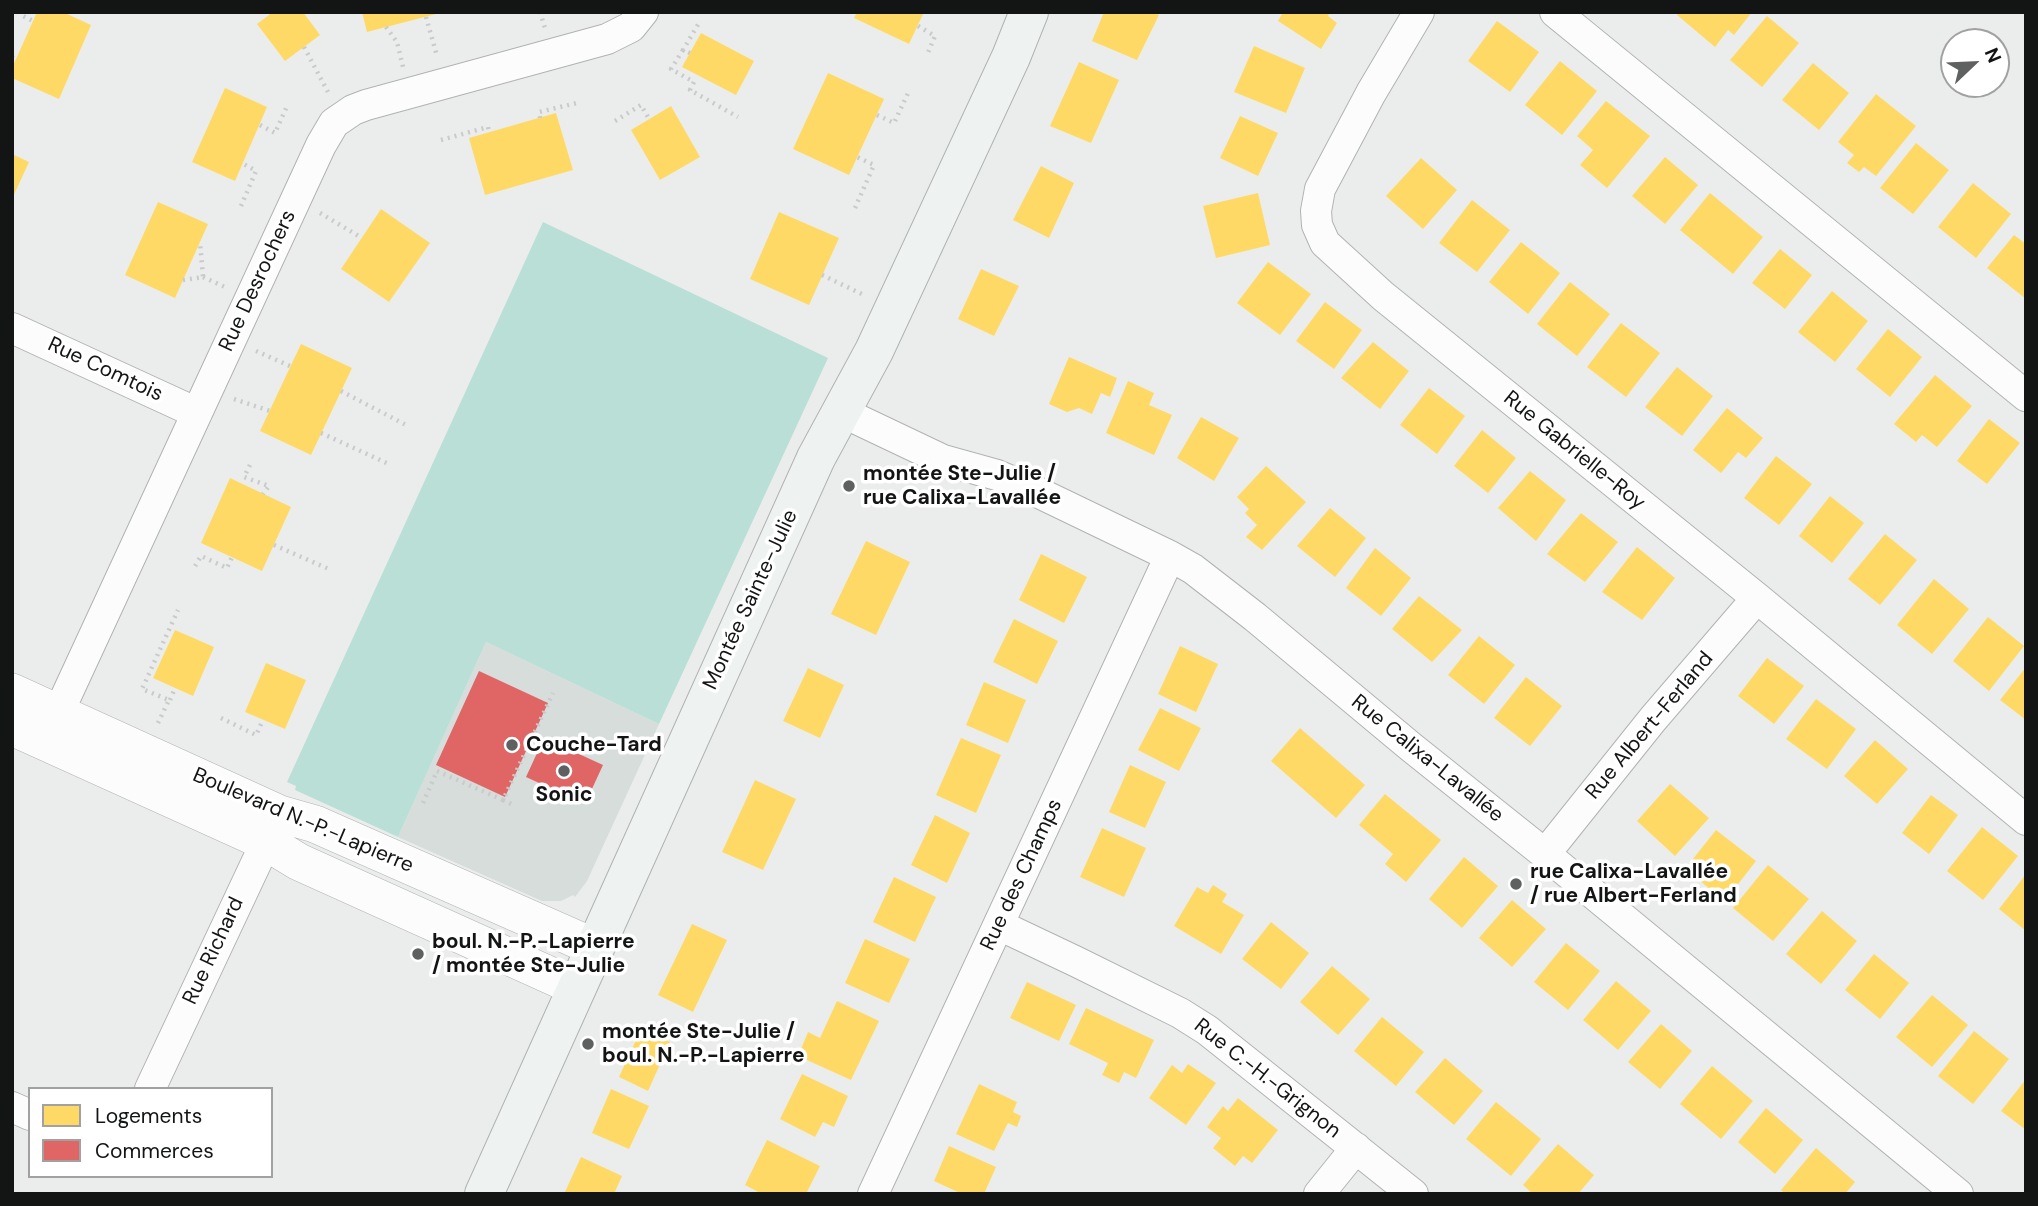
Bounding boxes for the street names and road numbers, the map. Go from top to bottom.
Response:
street label: Rue Desrochers [214,206,302,356]
street label: Rue Comtois [43,332,167,408]
street label: Rue Gabrielle-Roy [1498,386,1650,516]
street label: Montée Sainte-Julie [698,506,804,694]
street label: Rue Albert-Ferland [1581,647,1719,805]
street label: Rue Calixa-Lavallée [1346,690,1508,828]
street label: Boulevard N.-P.-Lapierre [189,763,417,879]
street label: Rue des Champs [976,795,1068,955]
street label: Rue Richard [178,893,250,1009]
street label: Rue C.-H.-Grignon [1189,1014,1345,1144]

